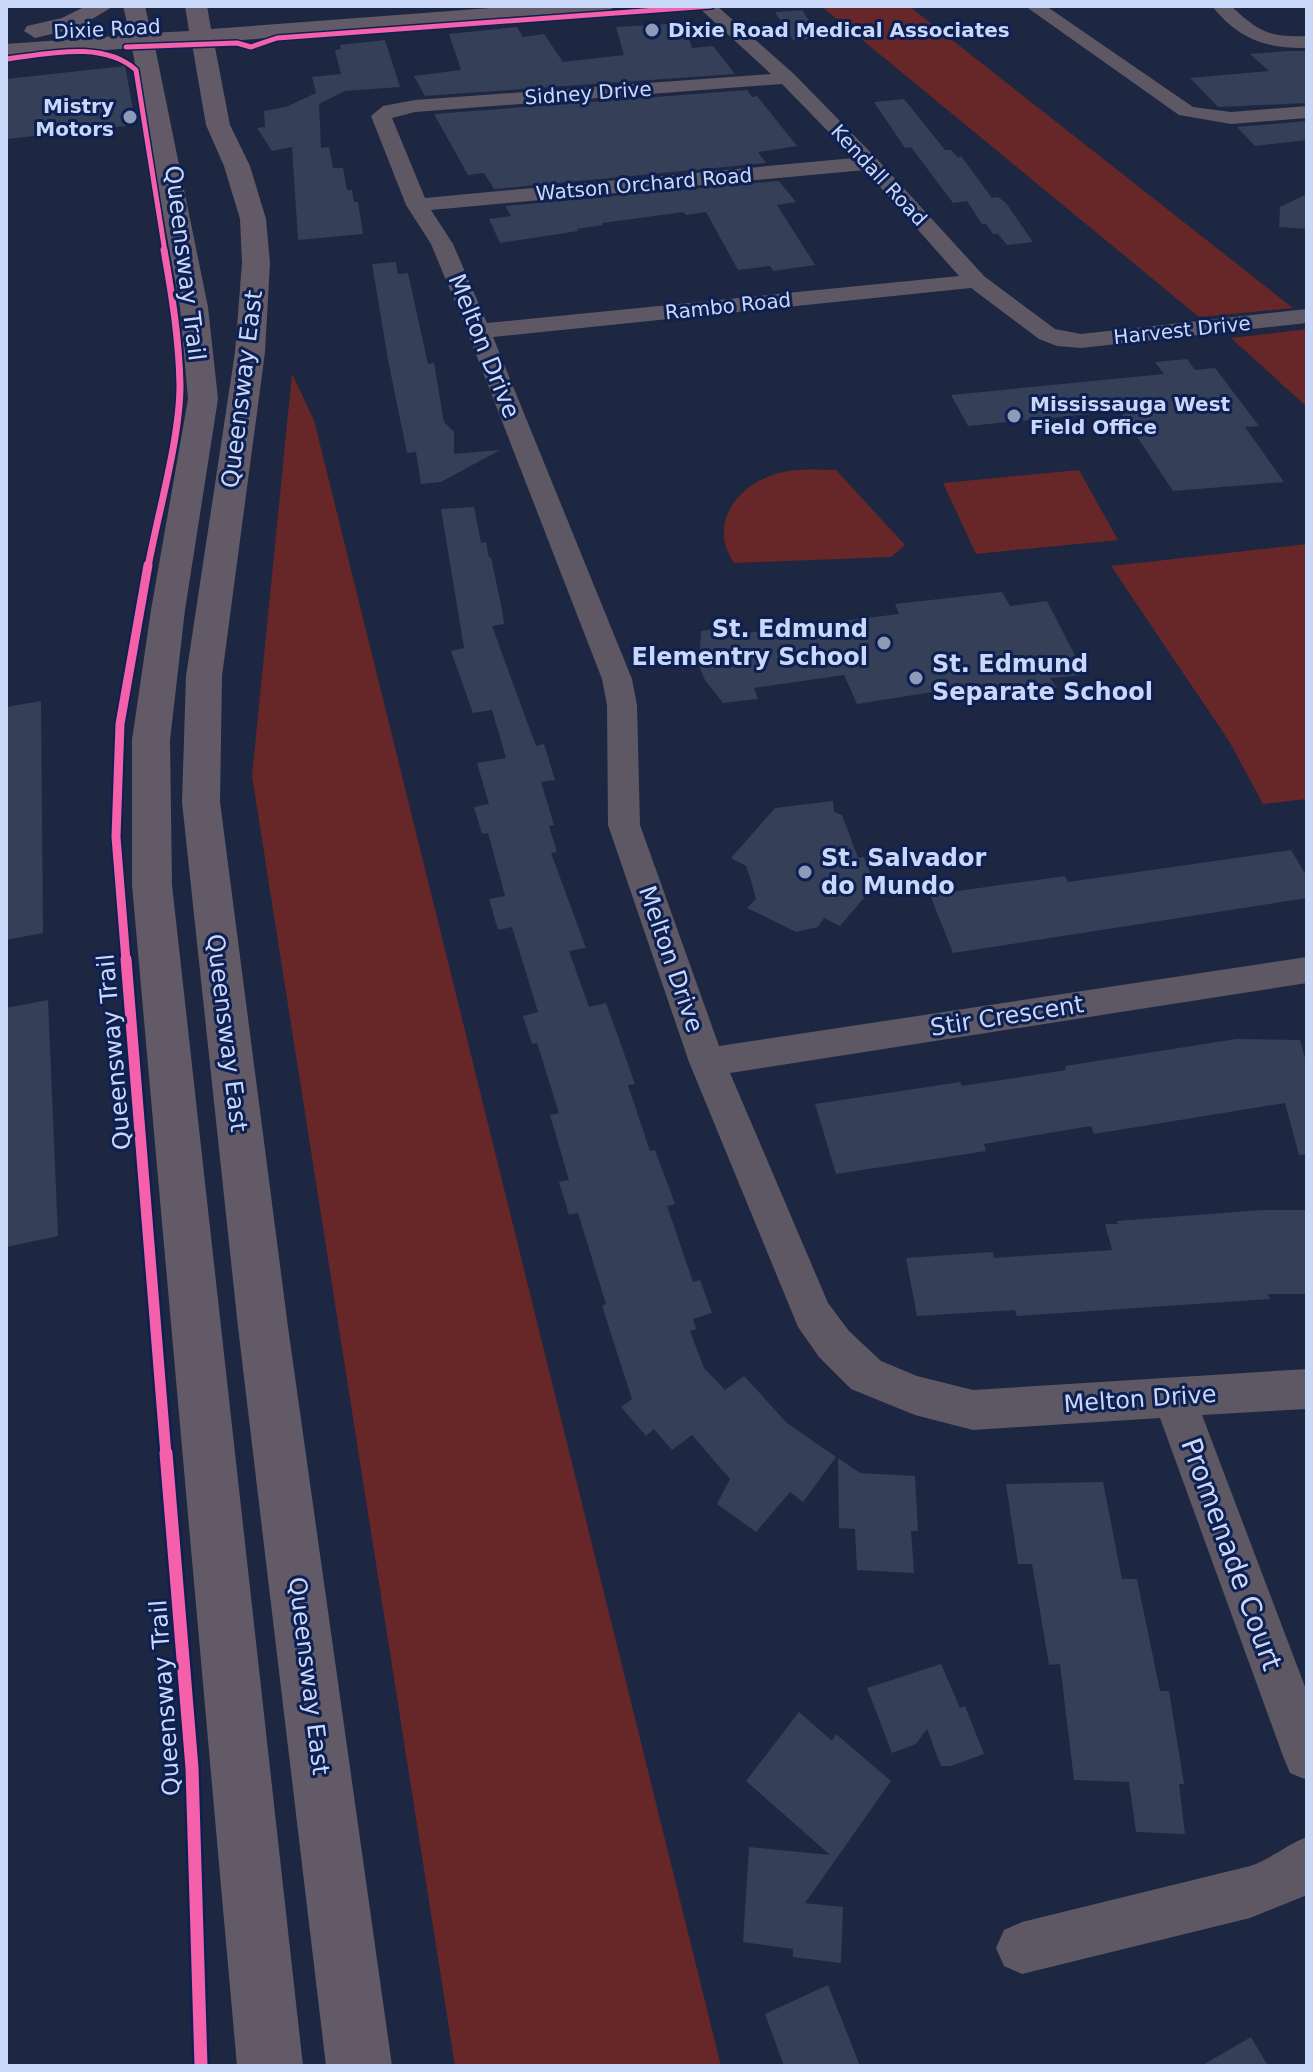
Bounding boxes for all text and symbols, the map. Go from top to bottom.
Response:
street label: Dixie Road [53,14,161,44]
place label: Dixie Road Medical Associates [668,18,1010,42]
marker: Dixie Road Medical Associates [643,21,661,39]
street label: Sidney Drive [524,77,652,109]
place label: Mistry Motors [35,94,114,141]
marker: Mistry Motors [121,108,139,126]
street label: Kendall Road [826,119,932,231]
street label: Watson Orchard Road [535,163,753,205]
street label: Queensway Trail [159,164,211,362]
street label: Melton Drive [442,270,526,422]
street label: Rambo Road [664,287,792,325]
street label: Queensway East [216,288,268,490]
street label: Harvest Drive [1112,311,1252,349]
place label: Mississauga West Field Office [1030,392,1231,439]
marker: Mississauga West Field Office [1005,407,1023,425]
place label: St. Edmund Elementry School [632,615,868,671]
marker: St. Edmund Elementry School [875,634,893,652]
place label: St. Edmund Separate School [932,650,1153,706]
marker: St. Edmund Separate School [907,669,925,687]
place label: St. Salvador do Mundo [821,844,986,900]
marker: St. Salvador do Mundo [796,863,814,881]
street label: Melton Drive [633,882,709,1036]
street label: Queensway East [201,932,253,1134]
street label: Queensway Trail [91,953,137,1151]
street label: Stir Crescent [928,990,1086,1042]
street label: Melton Drive [1063,1380,1217,1418]
street label: Promenade Court [1174,1434,1289,1675]
street label: Queensway East [283,1575,335,1777]
street label: Queensway Trail [144,1599,186,1797]

